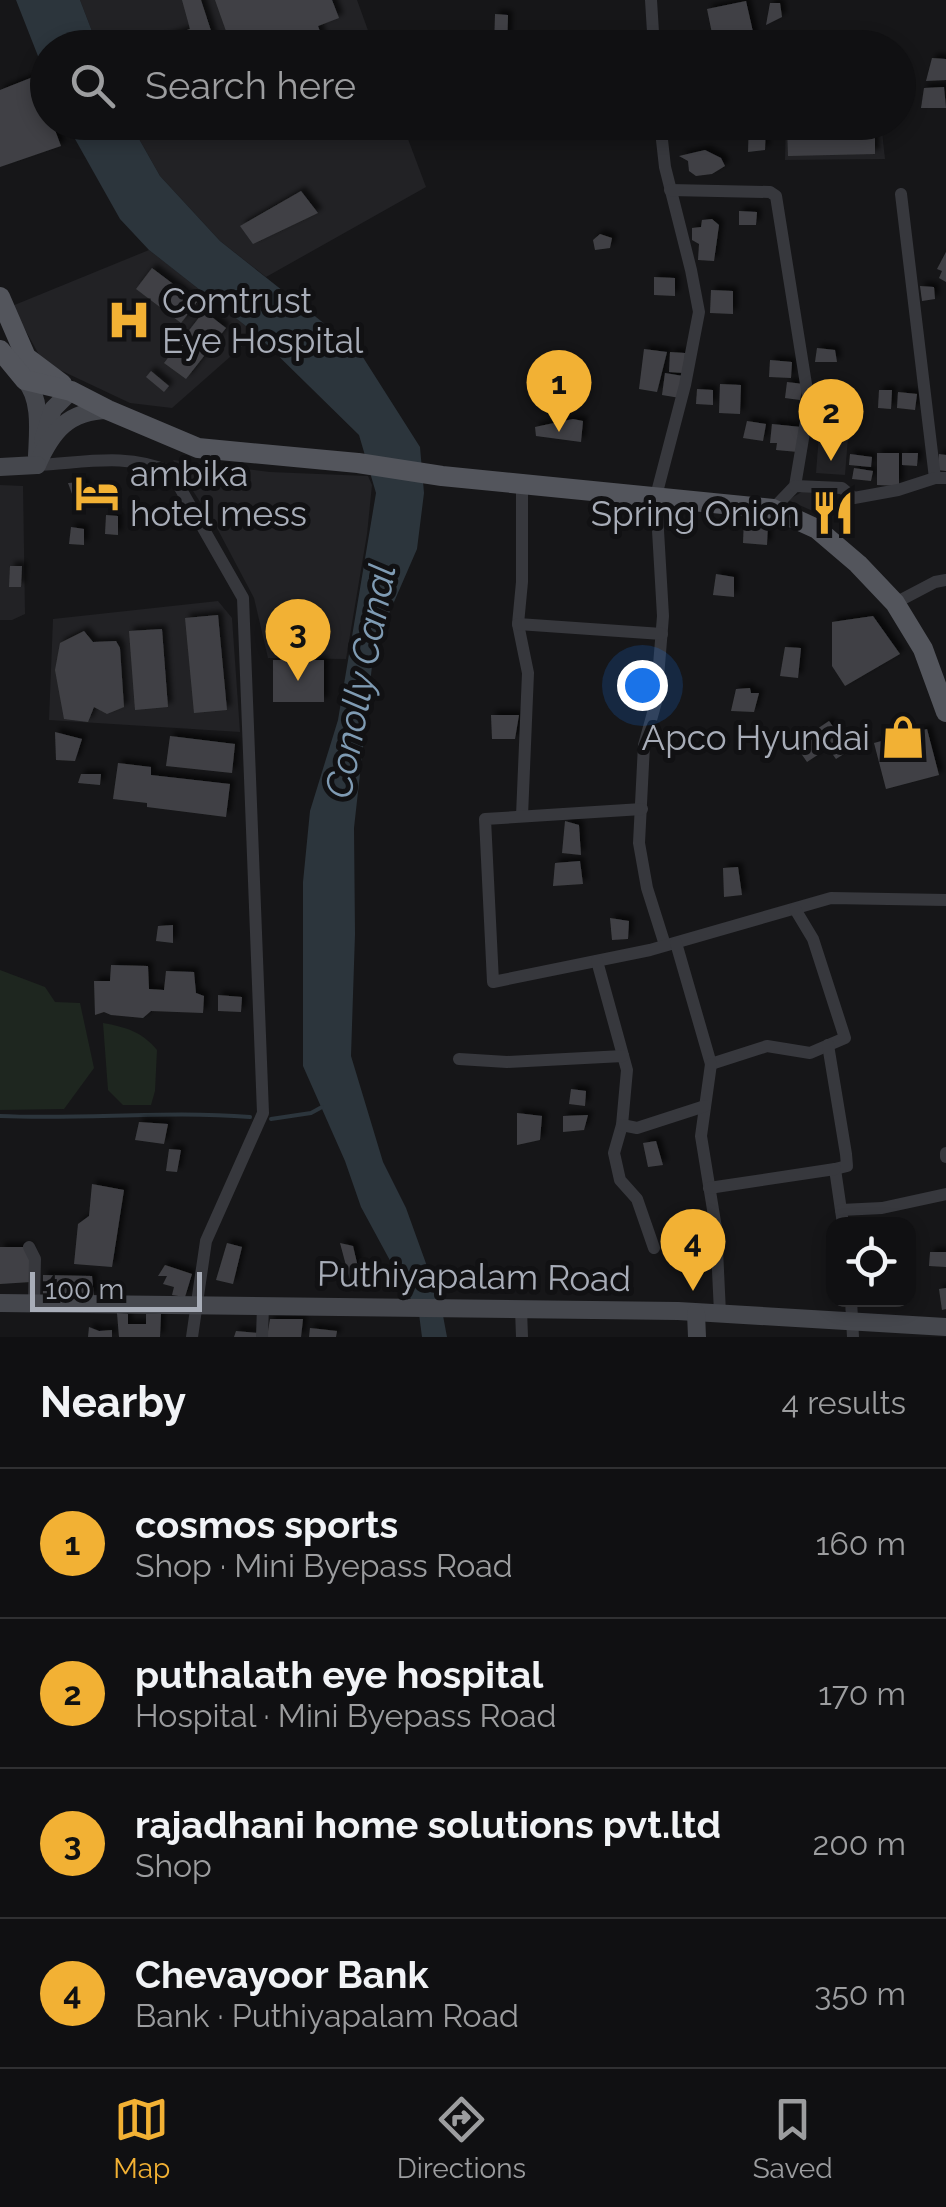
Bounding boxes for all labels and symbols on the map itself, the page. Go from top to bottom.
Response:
place label: Comtrust Eye Hospital [162,280,364,361]
hospital icon: Comtrust Eye Hospital [105,296,153,344]
pin: 1 [526,350,592,432]
pin: 2 [798,378,864,461]
place label: ambika hotel mess [130,453,307,534]
hotel icon: ambika hotel mess [73,469,121,517]
restaurant icon: Spring Onion [809,489,857,537]
place label: Spring Onion [591,493,800,534]
water label: Conolly Canal [315,560,405,802]
pin: 3 [266,598,330,681]
your location [617,660,668,711]
shop icon: Apco Hyundai [879,713,927,761]
place label: Apco Hyundai [641,717,870,758]
pin: 4 [660,1208,726,1291]
street label: Puthiyapalam Road [317,1253,631,1299]
scale bar [30,1267,202,1312]

